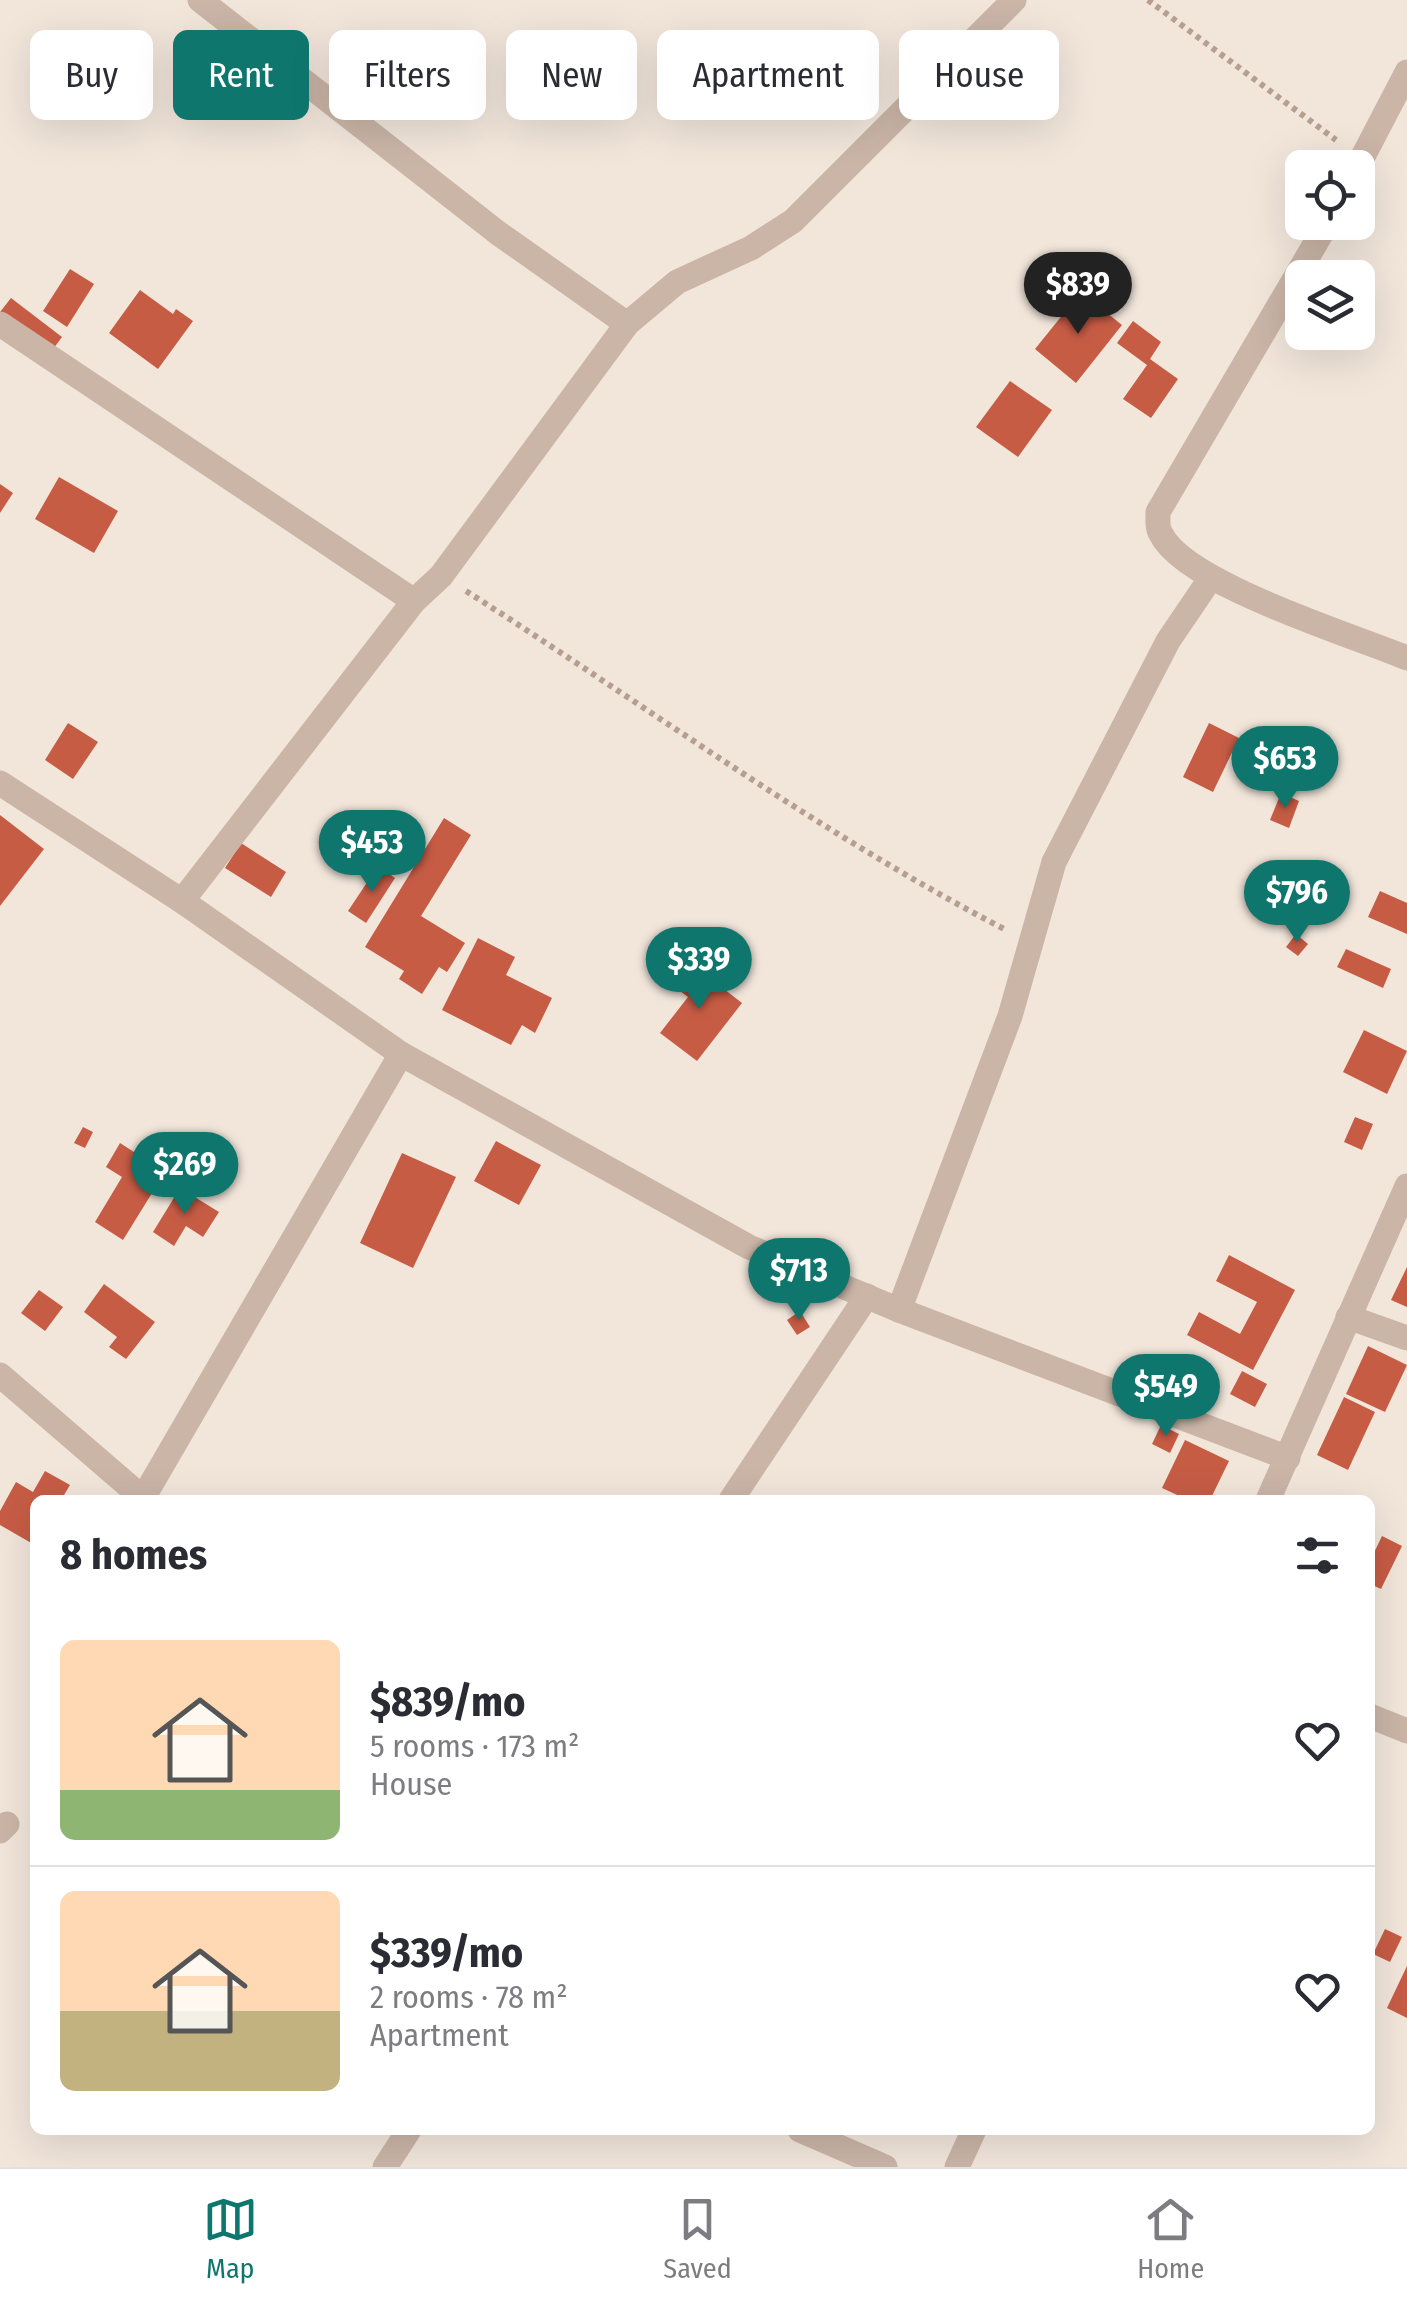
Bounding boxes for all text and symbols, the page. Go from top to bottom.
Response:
chip: Buy [30,30,153,120]
chip: Rent [173,30,309,120]
chip: Filters [329,30,486,120]
chip: New [506,30,637,120]
chip: Apartment [657,30,879,120]
chip: House [899,30,1059,120]
map controls [1285,150,1375,350]
button: locate [1285,150,1375,240]
pin: $839 [1019,252,1137,337]
button: layers [1285,260,1375,350]
text: $839 [1046,265,1110,303]
pin: $653 [1226,726,1344,811]
text: $653 [1253,739,1317,777]
pin: $453 [313,810,431,895]
text: $453 [341,823,403,861]
pin: $796 [1238,860,1356,945]
text: $796 [1266,873,1328,911]
pin: $339 [640,927,758,1012]
text: $339 [668,940,730,978]
pin: $269 [126,1132,244,1217]
text: $269 [153,1145,217,1183]
pin: $713 [740,1238,858,1323]
text: $713 [770,1251,828,1289]
pin: $549 [1107,1354,1225,1439]
text: $549 [1134,1367,1198,1405]
icon: filters [1290,1528,1345,1583]
text: 8 homes [60,1530,207,1580]
text: $839/mo [370,1677,525,1727]
icon: home [140,1680,260,1800]
icon: heart [1290,1713,1345,1768]
text: 5 rooms · 173 m² [370,1727,579,1765]
text: House [370,1765,452,1803]
text: $339/mo [370,1928,523,1978]
icon: home [140,1931,260,2051]
icon: heart [1290,1964,1345,2019]
text: 2 rooms · 78 m² [370,1978,568,2016]
text: Apartment [370,2016,509,2054]
tab: Map [203,2192,258,2285]
tab: Saved [663,2192,732,2285]
tab: Home [1137,2192,1204,2285]

